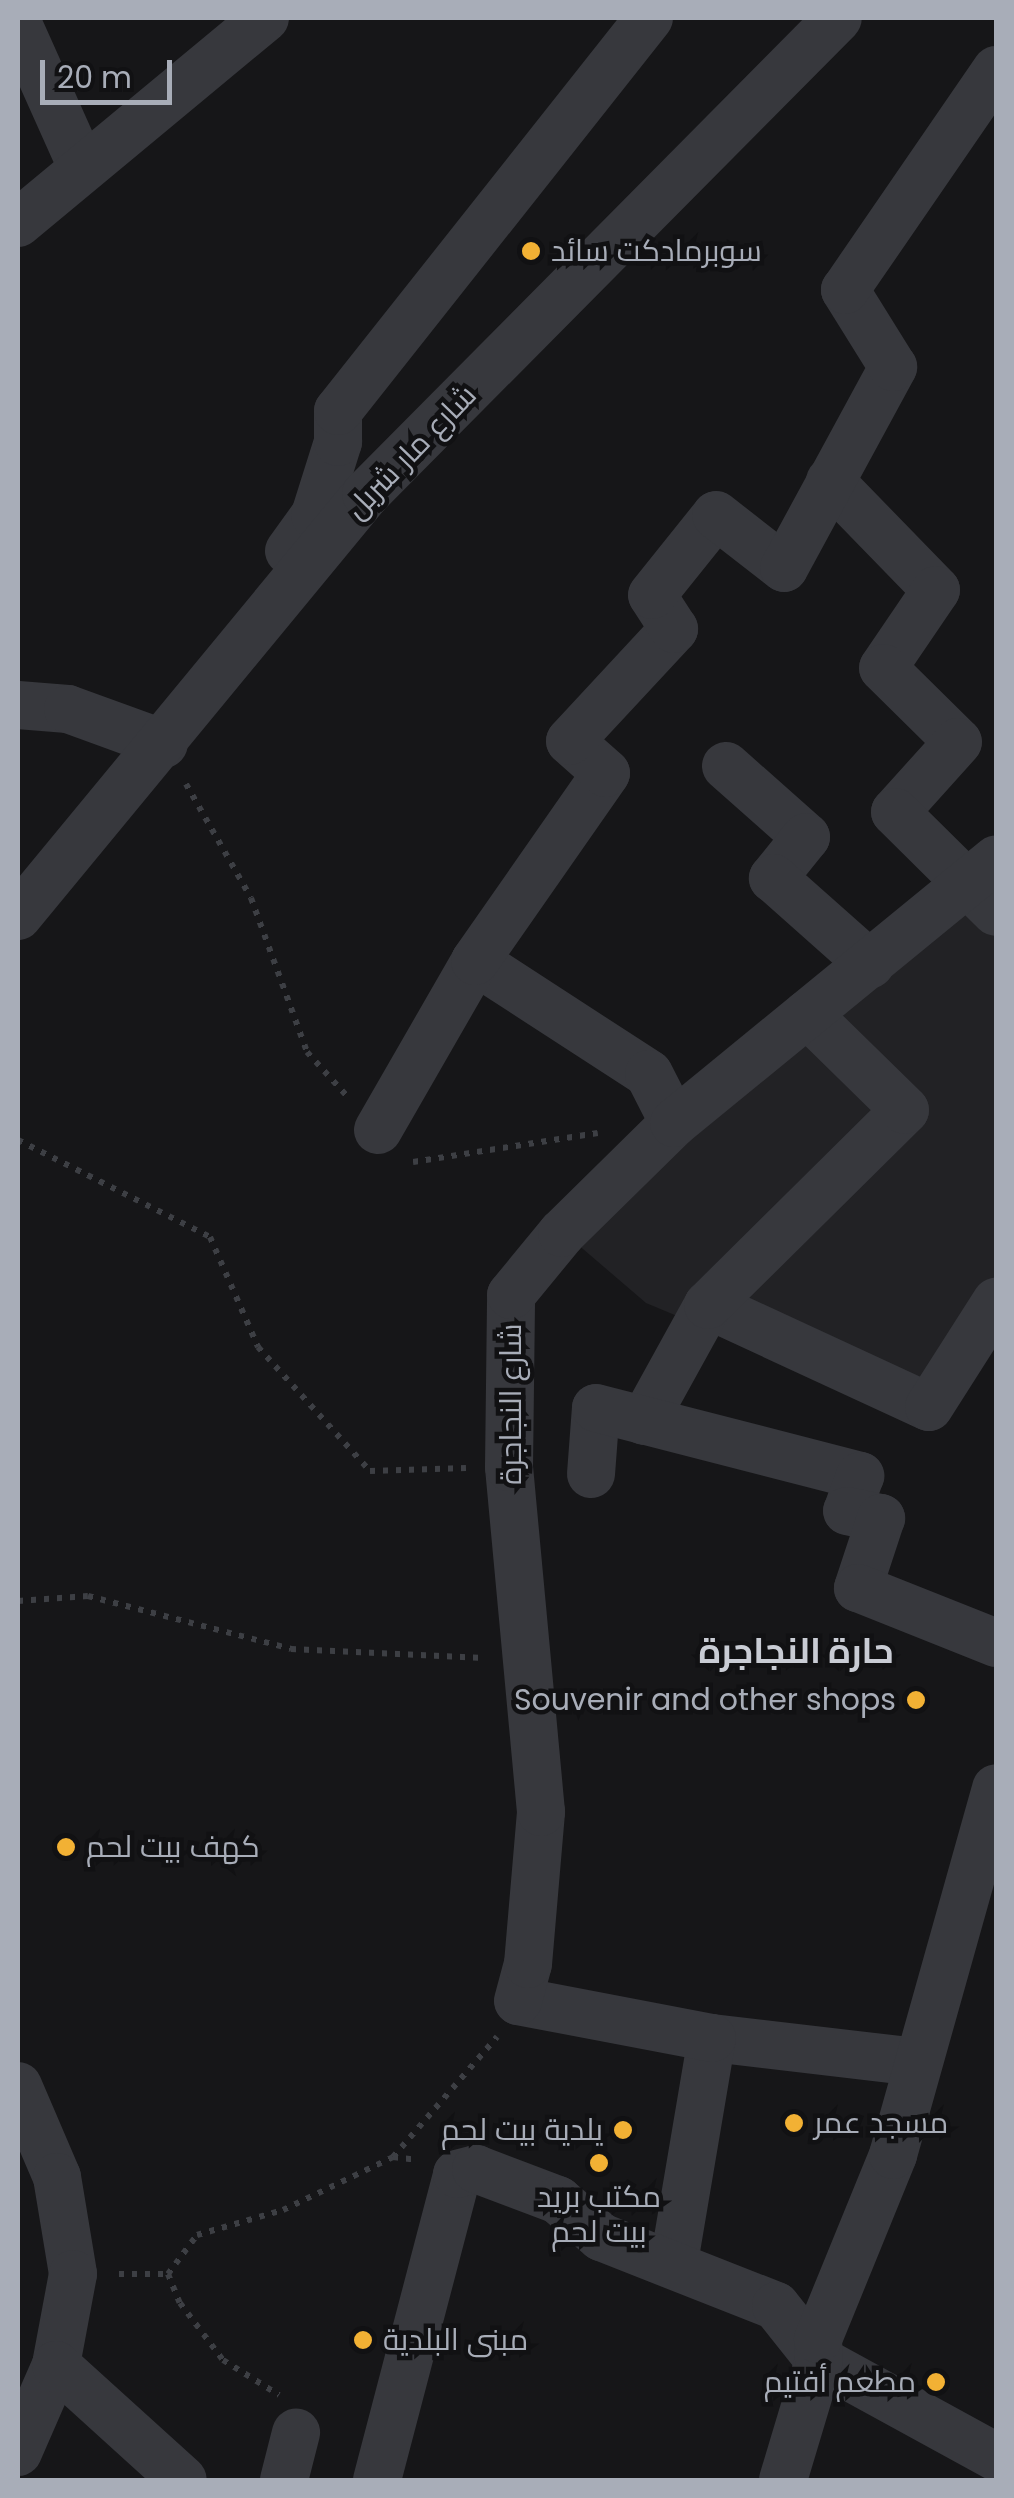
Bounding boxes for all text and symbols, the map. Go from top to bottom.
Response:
scale bar [45,40,178,102]
text: 20 m [57,56,132,99]
place label: سوبرمادكت سائد [551,233,762,269]
marker: سوبرمادكت سائد [520,240,542,262]
street label: شارع مار شربل [338,377,484,527]
street label: شارع النجاجرة [493,1323,529,1485]
district label: حارة النجاجرة [698,1630,894,1672]
place label: Souvenir and other shops [514,1682,896,1718]
marker: Souvenir and other shops [905,1689,927,1711]
place label: كهف بيت لحم [86,1829,260,1865]
marker: كهف بيت لحم [55,1836,77,1858]
place label: مسجد عمر [814,2105,948,2141]
place label: يلدية بيت لحم [441,2112,603,2148]
marker: مسجد عمر [783,2112,805,2134]
marker: يلدية بيت لحم [612,2119,634,2141]
marker: مكتب بريد بيت لحم [588,2152,610,2174]
place label: مكتب بريد بيت لحم [537,2179,661,2250]
place label: مبنى البلدية [383,2322,528,2358]
marker: مبنى البلدية [352,2329,374,2351]
place label: مطعم أفتيم [764,2364,916,2400]
marker: مطعم أفتيم [925,2371,947,2393]

